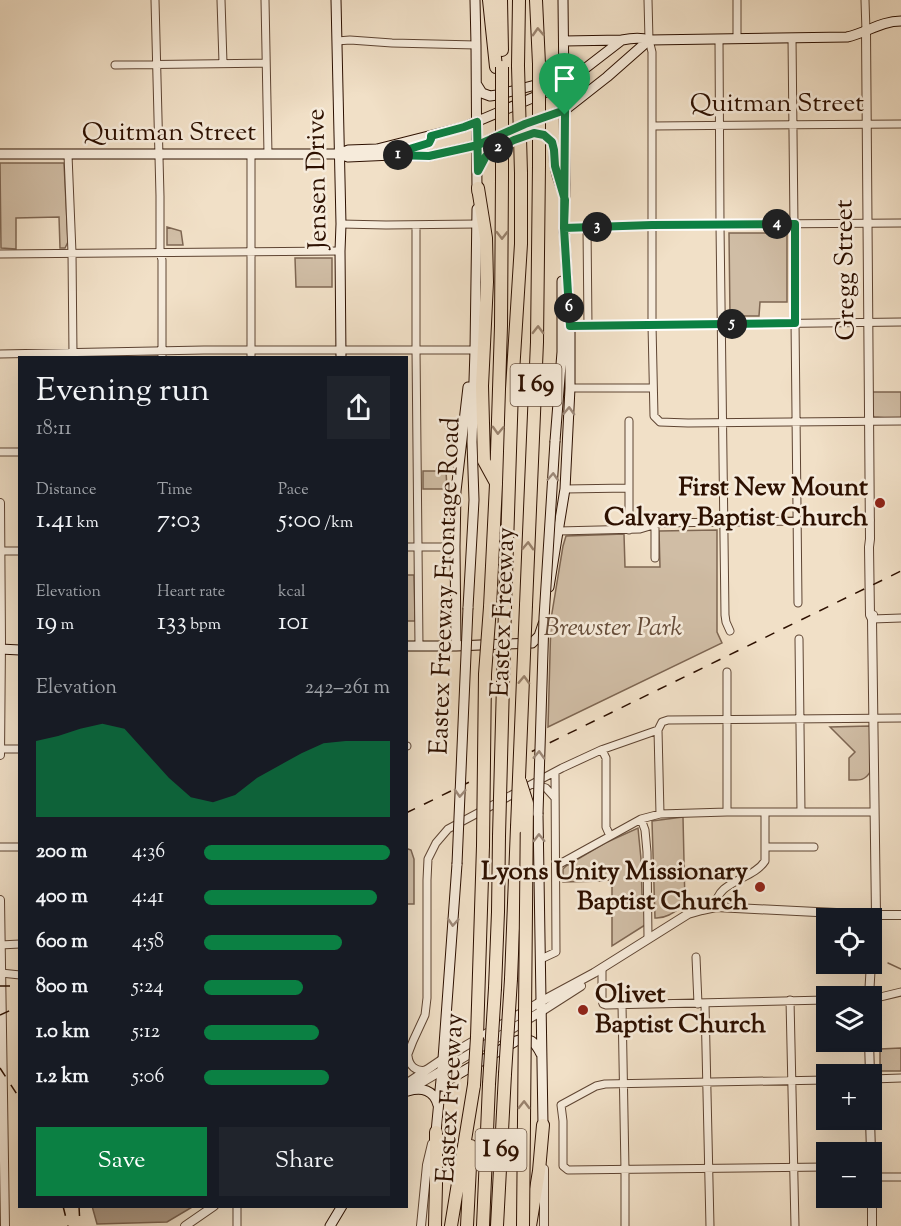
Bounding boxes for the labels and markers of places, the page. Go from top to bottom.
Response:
pin [539,53,590,115]
pin: 2 [483,133,513,163]
pin: 1 [383,140,413,170]
pin: 4 [762,209,792,239]
pin: 3 [582,212,612,242]
pin: 6 [554,293,584,323]
pin: 5 [717,309,747,339]
place label: First New Mount Calvary Baptist Church [604,470,869,537]
marker: First New Mount Calvary Baptist Church [873,496,887,510]
place label: Lyons Unity Missionary Baptist Church [481,854,749,921]
marker: Lyons Unity Missionary Baptist Church [753,880,767,894]
place label: Olivet Baptist Church [595,977,767,1044]
marker: Olivet Baptist Church [576,1003,590,1017]

